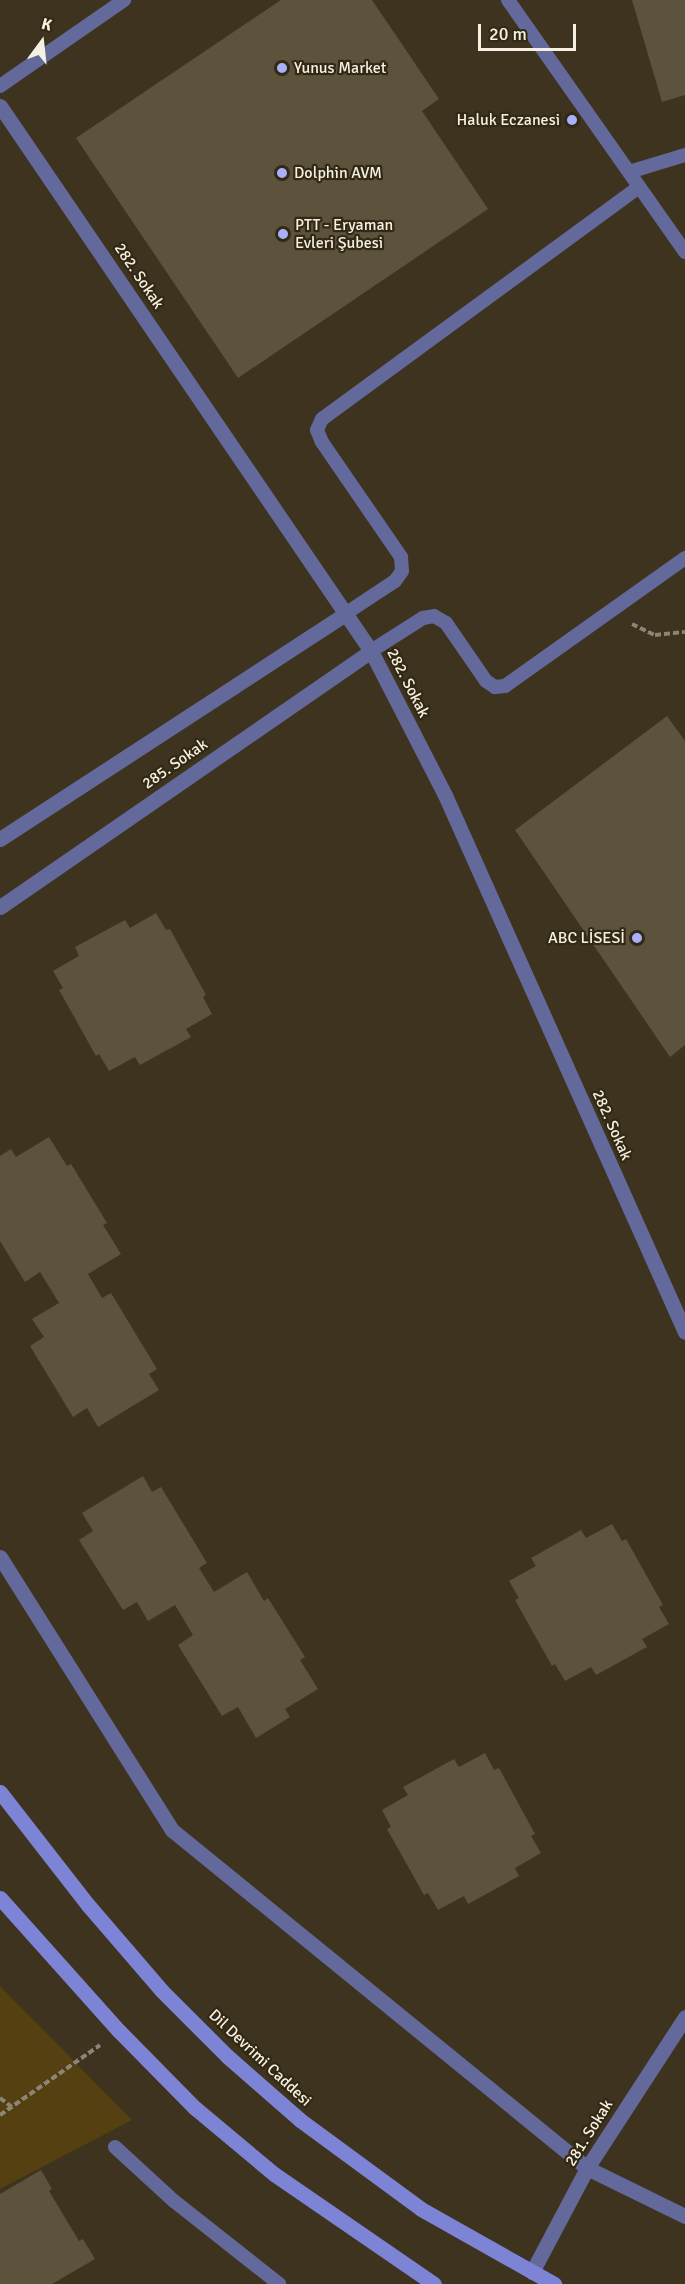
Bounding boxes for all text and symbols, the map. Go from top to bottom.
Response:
north arrow [12,12,72,72]
scale bar [481,12,578,50]
text: K [39,14,54,36]
text: 20 m [489,23,527,45]
place label: Yunus Market [294,58,386,78]
marker: Yunus Market [275,61,289,75]
place label: Haluk Eczanesi [457,110,560,130]
marker: Haluk Eczanesi [565,113,579,127]
place label: Dolphin AVM [294,163,382,183]
marker: Dolphin AVM [275,166,289,180]
place label: PTT - Eryaman Evleri Şubesi [295,215,393,253]
marker: PTT - Eryaman Evleri Şubesi [276,227,290,241]
street label: 282. Sokak [110,240,168,312]
street label: 282. Sokak [382,645,434,721]
street label: 285. Sokak [139,735,211,793]
place label: ABC LİSESİ [548,928,625,948]
marker: ABC LİSESİ [630,931,644,945]
street label: 282. Sokak [588,1087,636,1163]
street label: Dil Devrimi Caddesi [205,2005,315,2111]
street label: 281. Sokak [561,2096,617,2170]

